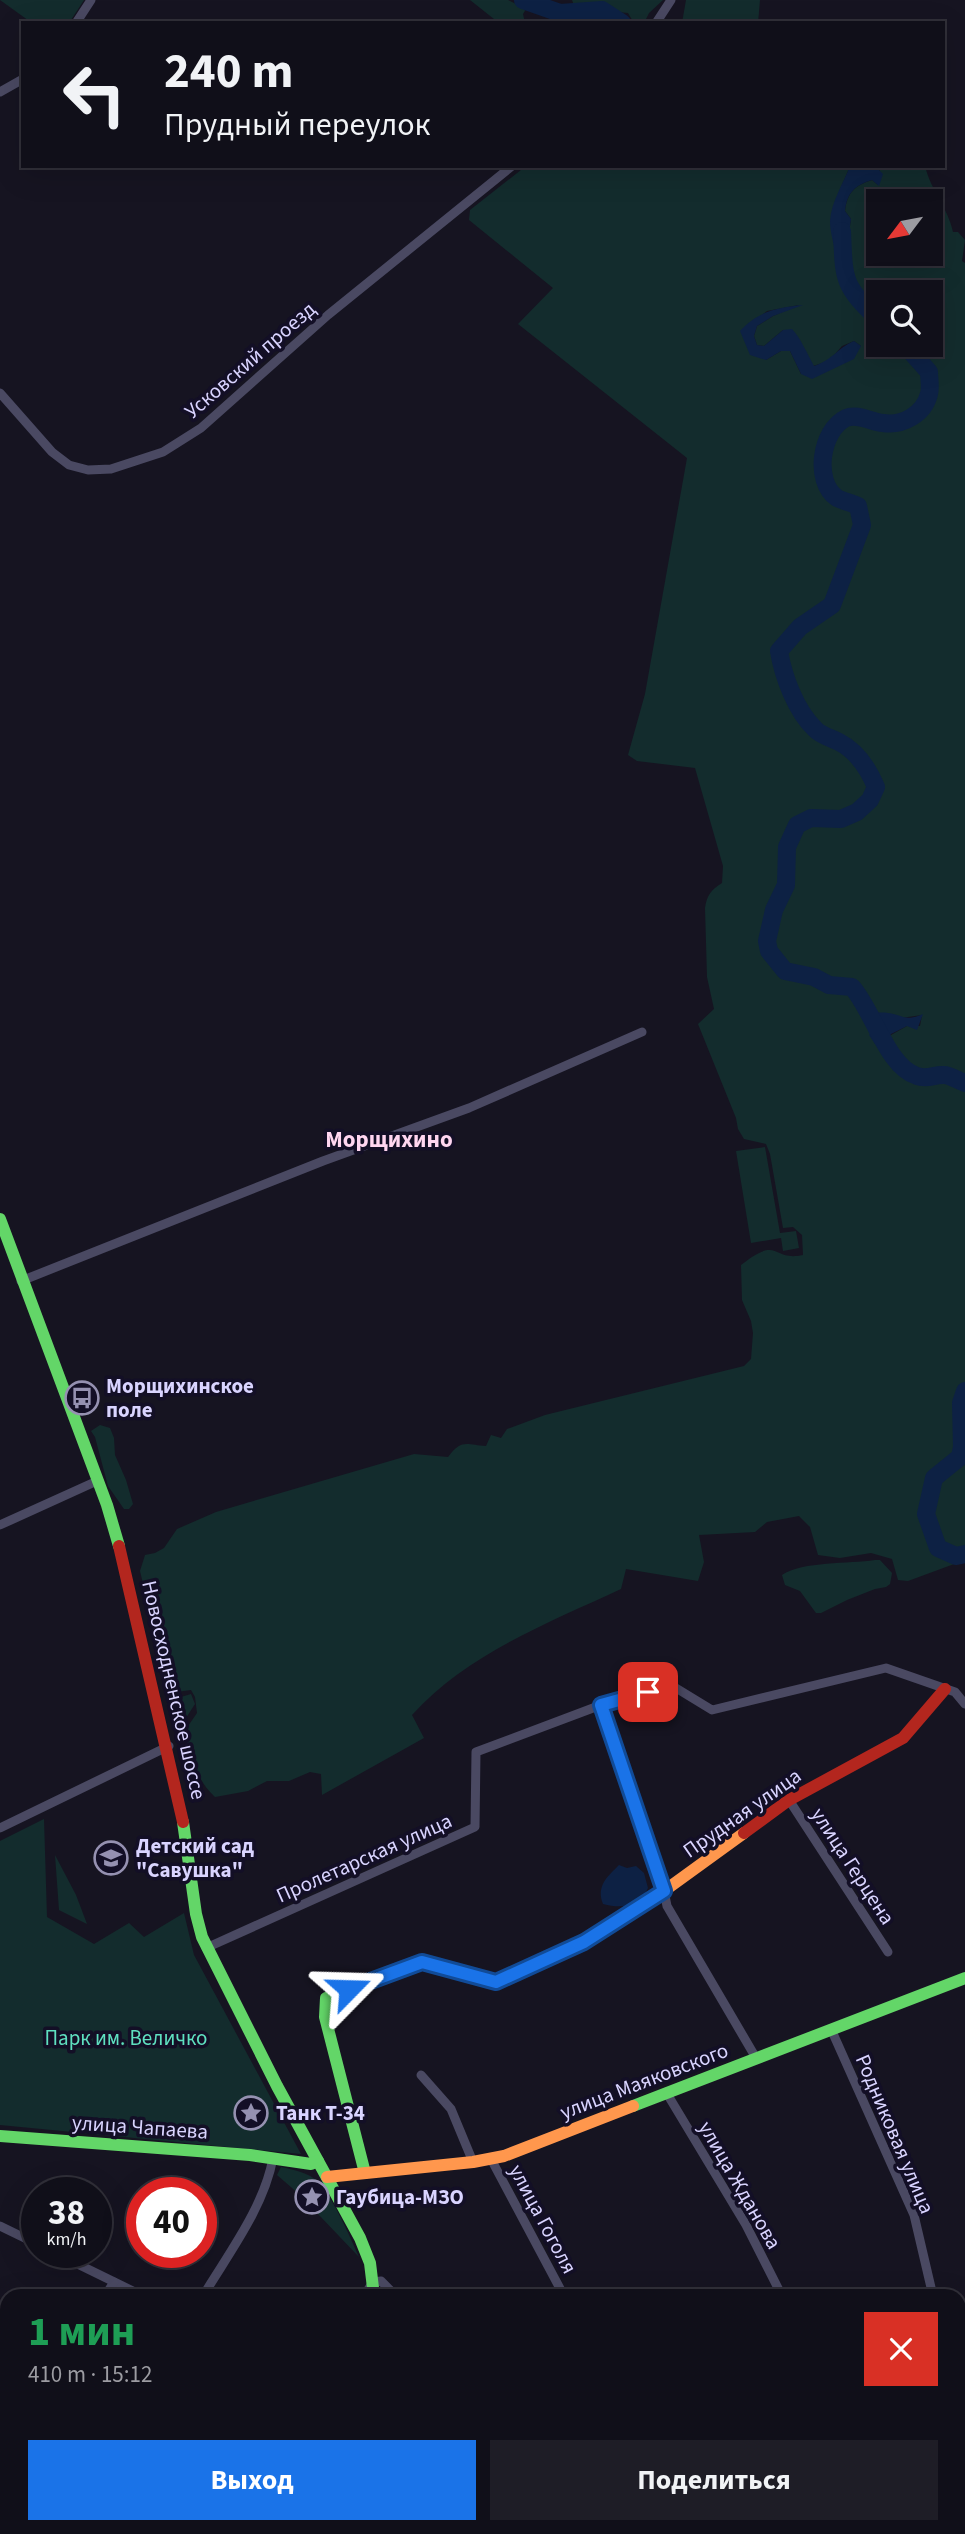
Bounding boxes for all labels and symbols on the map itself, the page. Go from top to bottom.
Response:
north arrow [866,189,943,266]
street label: Усковский проезд [178,294,322,426]
district label: Морщихино [325,1123,453,1156]
place label: Морщихинское поле [106,1371,254,1425]
bus stop icon: Морщихинское поле [63,1379,101,1417]
street label: Новосходненское шоссе [134,1578,214,1802]
pin [618,1662,678,1722]
street label: Прудная улица [677,1761,807,1865]
street label: улица Герцена [804,1802,902,1930]
street label: Пролетарская улица [271,1806,457,1910]
place label: Детский сад "Савушка" [136,1831,255,1885]
school or university icon: Детский сад "Савушка" [92,1839,130,1877]
position arrow [312,1952,386,2026]
park label: Парк им. Величко [45,2023,207,2053]
street label: улица Маяковского [555,2035,733,2127]
street label: Родниковая улица [848,2050,942,2218]
place icon: Танк Т-34 [232,2094,270,2132]
place label: Танк Т-34 [276,2098,365,2128]
street label: улица Чапаева [71,2107,209,2147]
street label: улица Жданова [691,2115,789,2255]
street label: улица Гоголя [502,2159,584,2279]
speed limit sign: 40 [126,2177,217,2268]
place icon: Гаубица-МЗО [293,2178,331,2216]
place label: Гаубица-МЗО [336,2182,464,2212]

